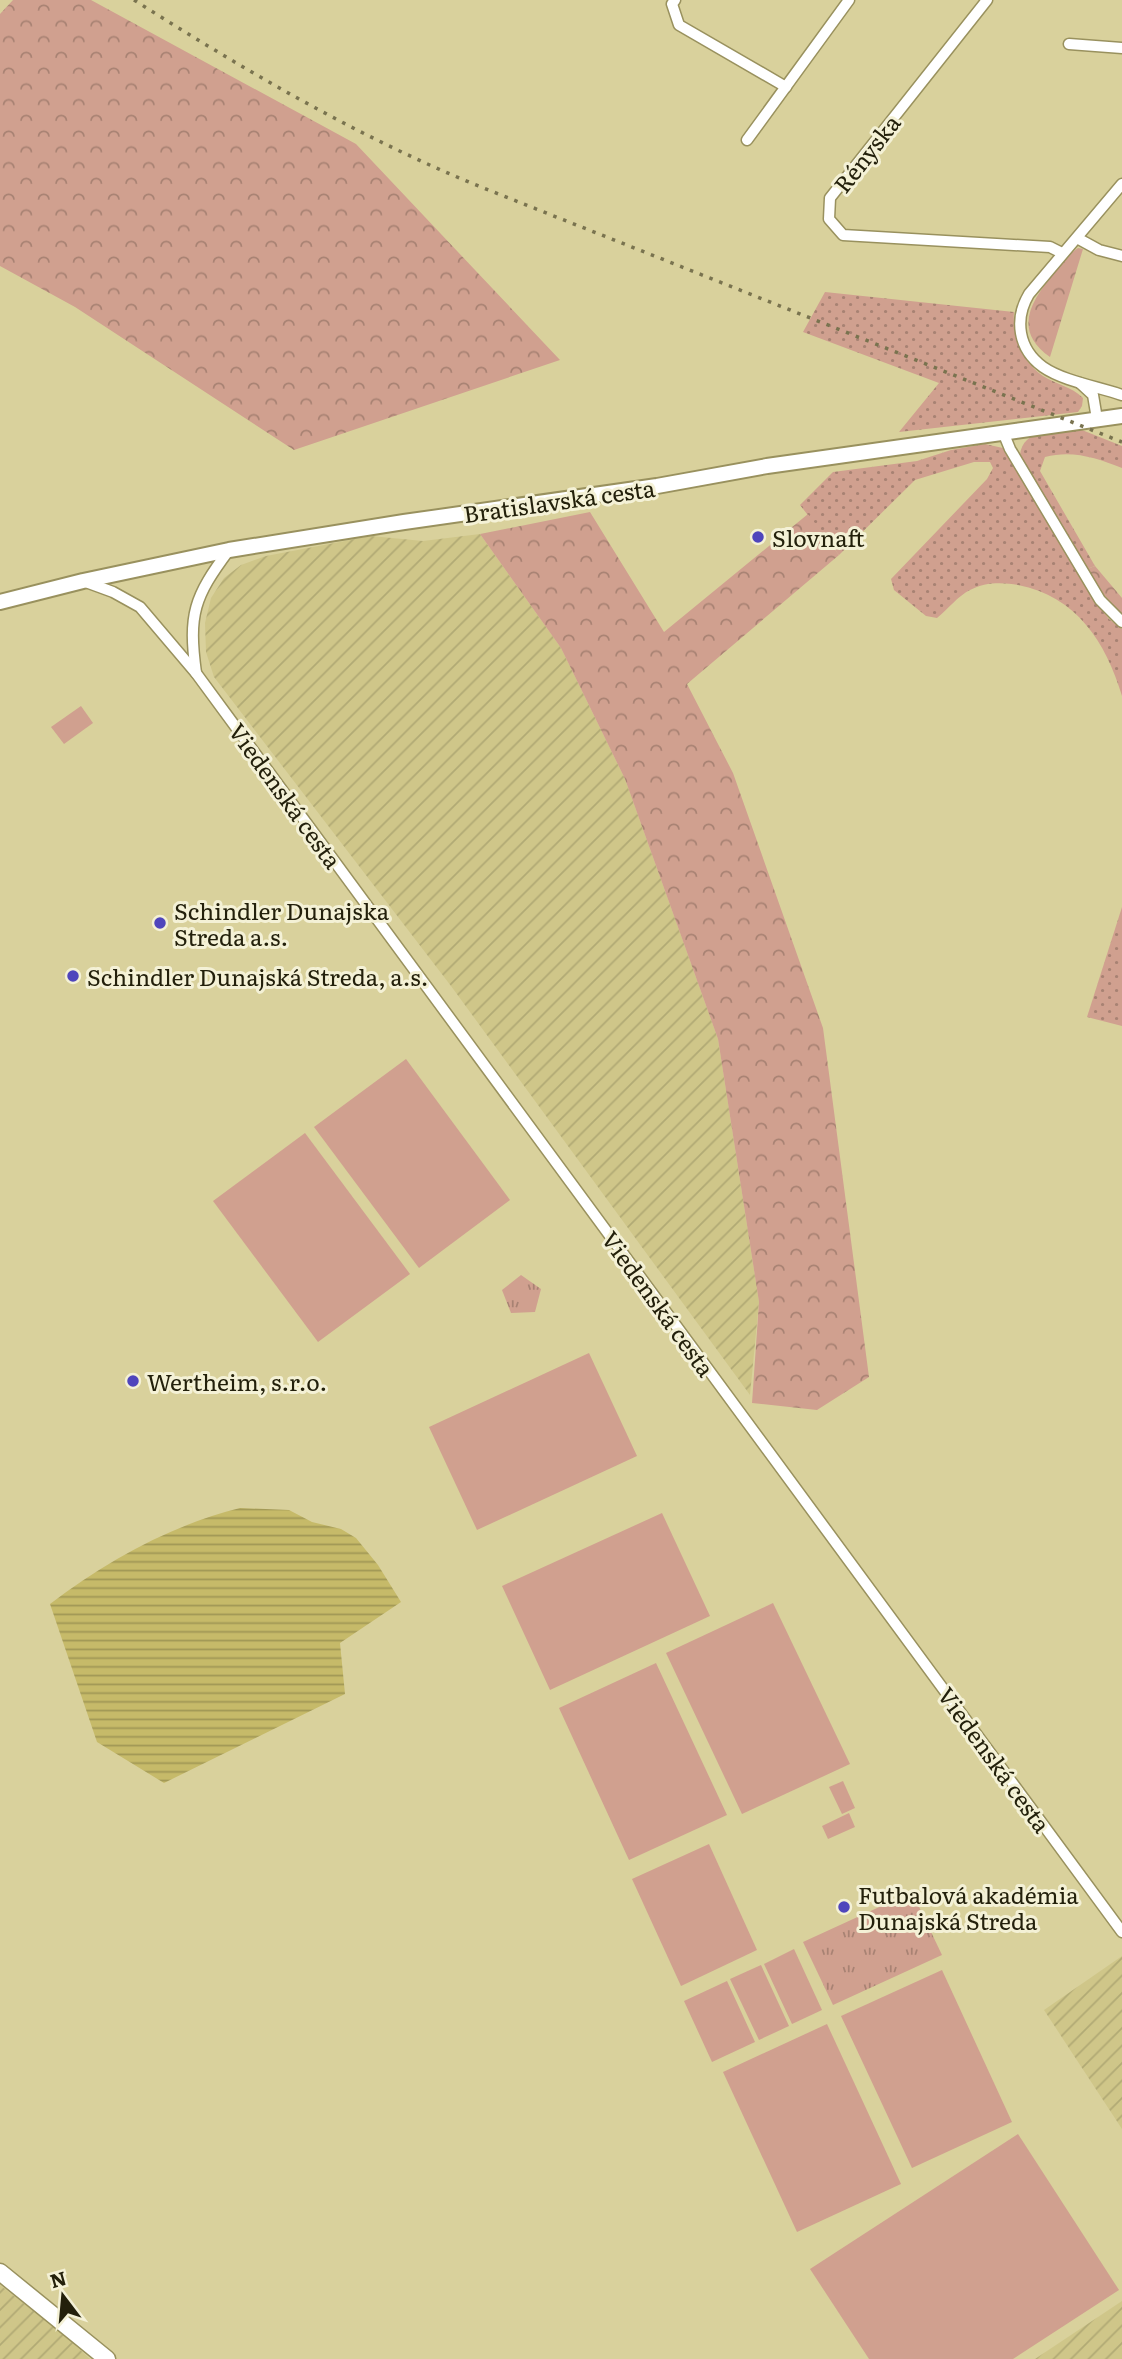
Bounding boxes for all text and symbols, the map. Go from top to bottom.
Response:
street label: Rényska [825,106,908,199]
street label: Bratislavská cesta [461,470,658,530]
place label: Slovnaft [772,520,865,554]
marker: Slovnaft [750,529,766,545]
street label: Viedenská cesta [221,715,351,875]
place label: Schindler Dunajska Streda a.s. [174,893,390,953]
marker: Schindler Dunajska Streda a.s. [152,915,168,931]
place label: Schindler Dunajská Streda, a.s. [87,959,428,993]
marker: Schindler Dunajská Streda, a.s. [65,968,81,984]
street label: Viedenská cesta [594,1223,724,1383]
place label: Wertheim, s.r.o. [147,1364,327,1398]
marker: Wertheim, s.r.o. [125,1373,141,1389]
street label: Viedenská cesta [930,1679,1060,1839]
place label: Futbalová akadémia Dunajská Streda [858,1877,1079,1937]
marker: Futbalová akadémia Dunajská Streda [836,1899,852,1915]
north arrow [28,2261,98,2331]
text: N [47,2263,70,2294]

